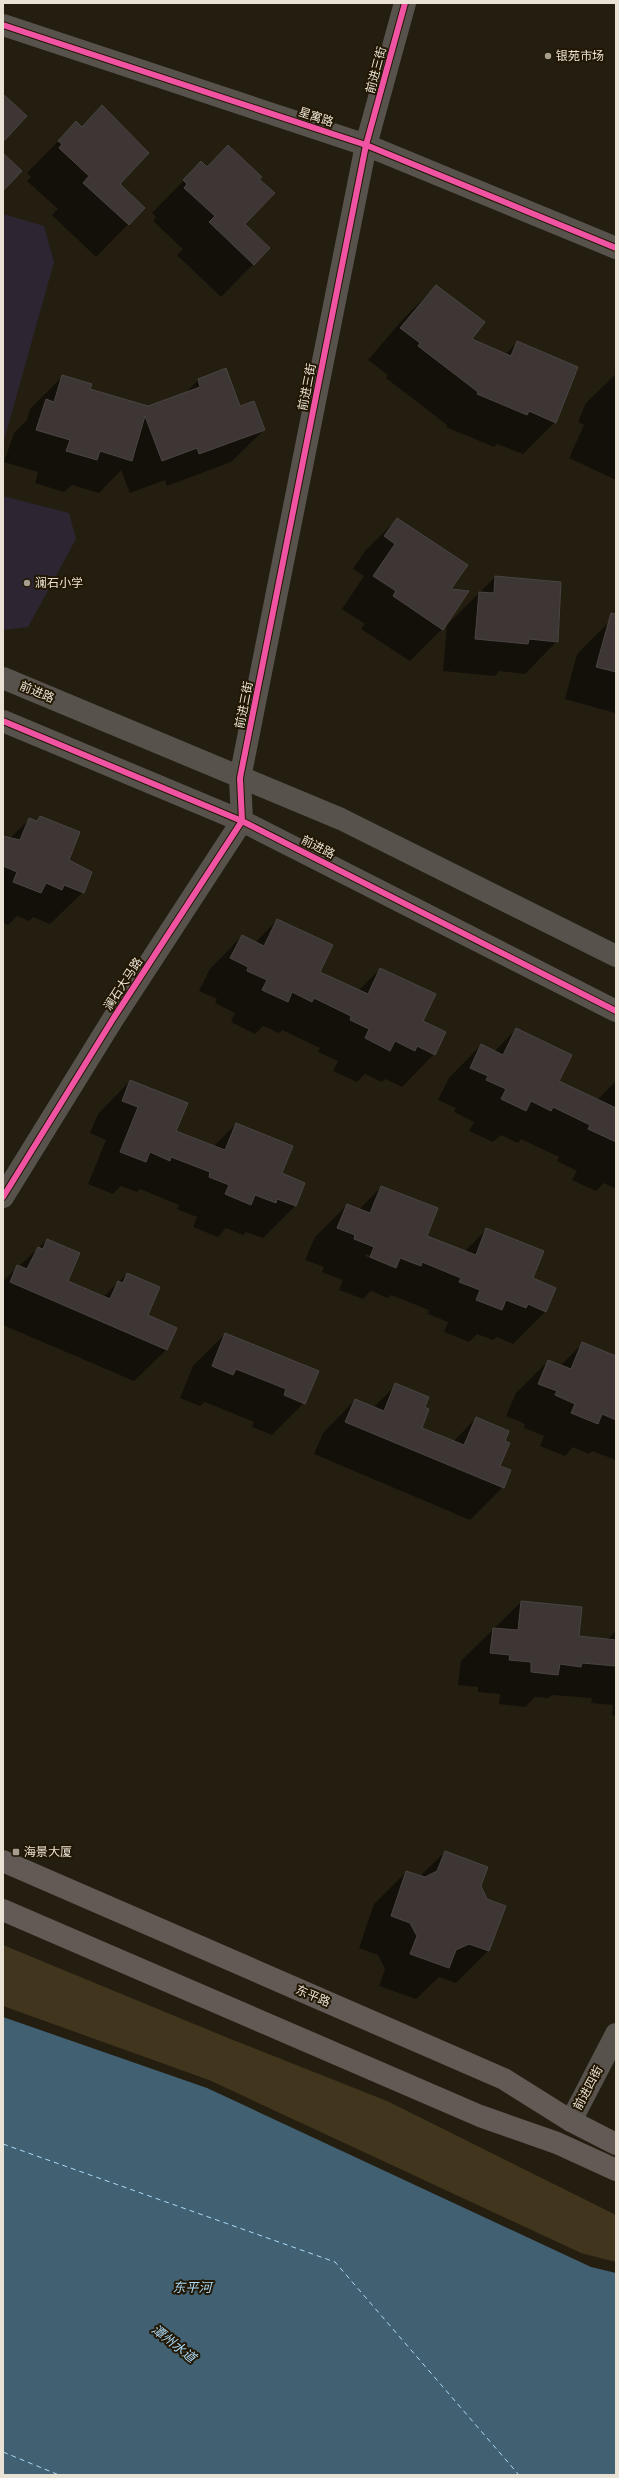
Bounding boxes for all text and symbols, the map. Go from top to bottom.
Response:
street label: 前进三街 [362,45,389,95]
place label: 银苑市场 [556,48,604,63]
marker: 银苑市场 [543,51,553,61]
street label: 星寓路 [297,104,336,129]
street label: 前进三街 [295,362,318,412]
place label: 澜石小学 [35,575,83,590]
marker: 澜石小学 [22,578,32,588]
street label: 前进路 [18,678,57,705]
street label: 前进三街 [232,680,255,730]
street label: 前进路 [299,832,338,861]
street label: 澜石大马路 [100,954,145,1013]
place label: 海景大厦 [24,1844,72,1859]
marker: 海景大厦 [11,1847,21,1857]
street label: 东平路 [294,1982,333,2009]
street label: 前进四街 [570,2063,605,2112]
water label: 东平河 [172,2279,214,2295]
water label: 潭州水道 [149,2321,201,2367]

